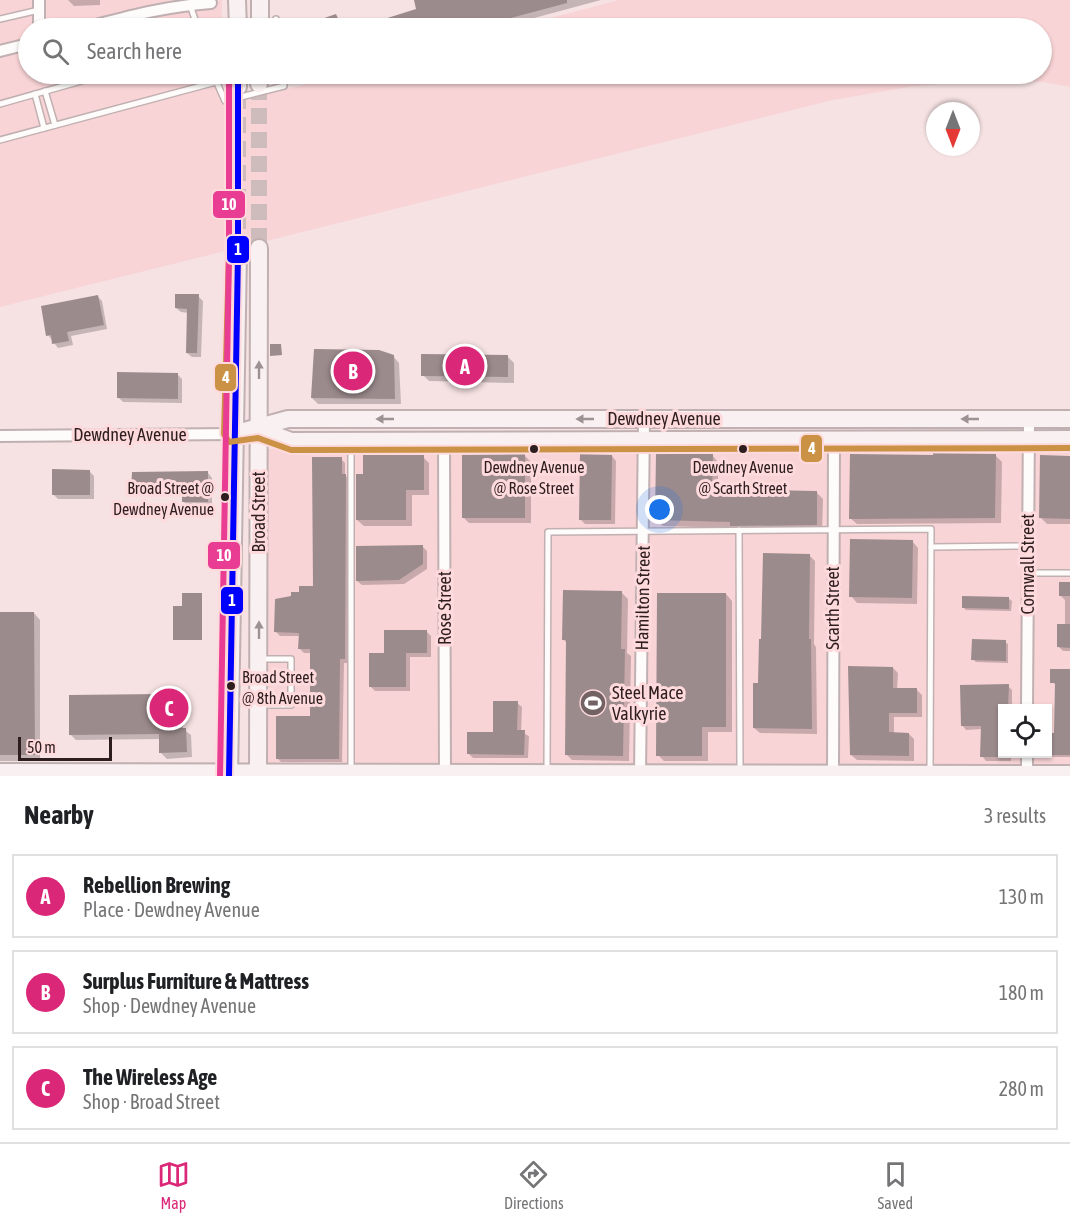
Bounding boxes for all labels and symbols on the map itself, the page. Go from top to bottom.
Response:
north arrow [926,102,980,156]
line badge: 10 [212,190,246,219]
text: 10 [221,195,237,213]
line badge: 1 [226,235,250,264]
text: 1 [234,240,242,258]
pin: A [446,344,484,388]
pin: B [334,348,372,394]
one-way arrow [254,361,264,380]
line badge: 4 [214,363,237,392]
text: 4 [221,368,230,386]
street label: Dewdney Avenue [607,408,721,429]
one-way arrow [376,414,395,424]
one-way arrow [576,414,595,424]
one-way arrow [961,414,980,424]
street label: Dewdney Avenue [73,424,187,445]
line badge: 4 [800,434,823,463]
text: 4 [807,439,816,457]
marker: Dewdney Avenue @ Rose Street [528,443,540,455]
marker: Dewdney Avenue @ Scarth Street [737,443,749,455]
place label: Dewdney Avenue @ Rose Street [484,458,584,497]
place label: Dewdney Avenue @ Scarth Street [693,458,793,497]
street label: Broad Street [248,471,269,553]
place label: Broad Street @ Dewdney Avenue [113,479,214,519]
marker: Broad Street @ Dewdney Avenue [219,491,231,503]
your location [645,495,674,524]
street label: Cornwall Street [1017,513,1038,615]
line badge: 10 [207,541,241,570]
street label: Hamilton Street [631,545,654,651]
text: 10 [216,546,232,564]
street label: Scarth Street [822,566,843,650]
street label: Rose Street [434,571,455,645]
line badge: 1 [220,586,244,615]
text: 1 [228,591,236,609]
one-way arrow [254,621,264,640]
place label: Broad Street @ 8th Avenue [242,668,323,707]
marker: Broad Street @ 8th Avenue [225,680,237,692]
place label: Steel Mace Valkyrie [612,682,683,724]
pin: C [150,686,188,730]
sports icon: Steel Mace Valkyrie [578,688,608,718]
scale bar [18,734,112,762]

